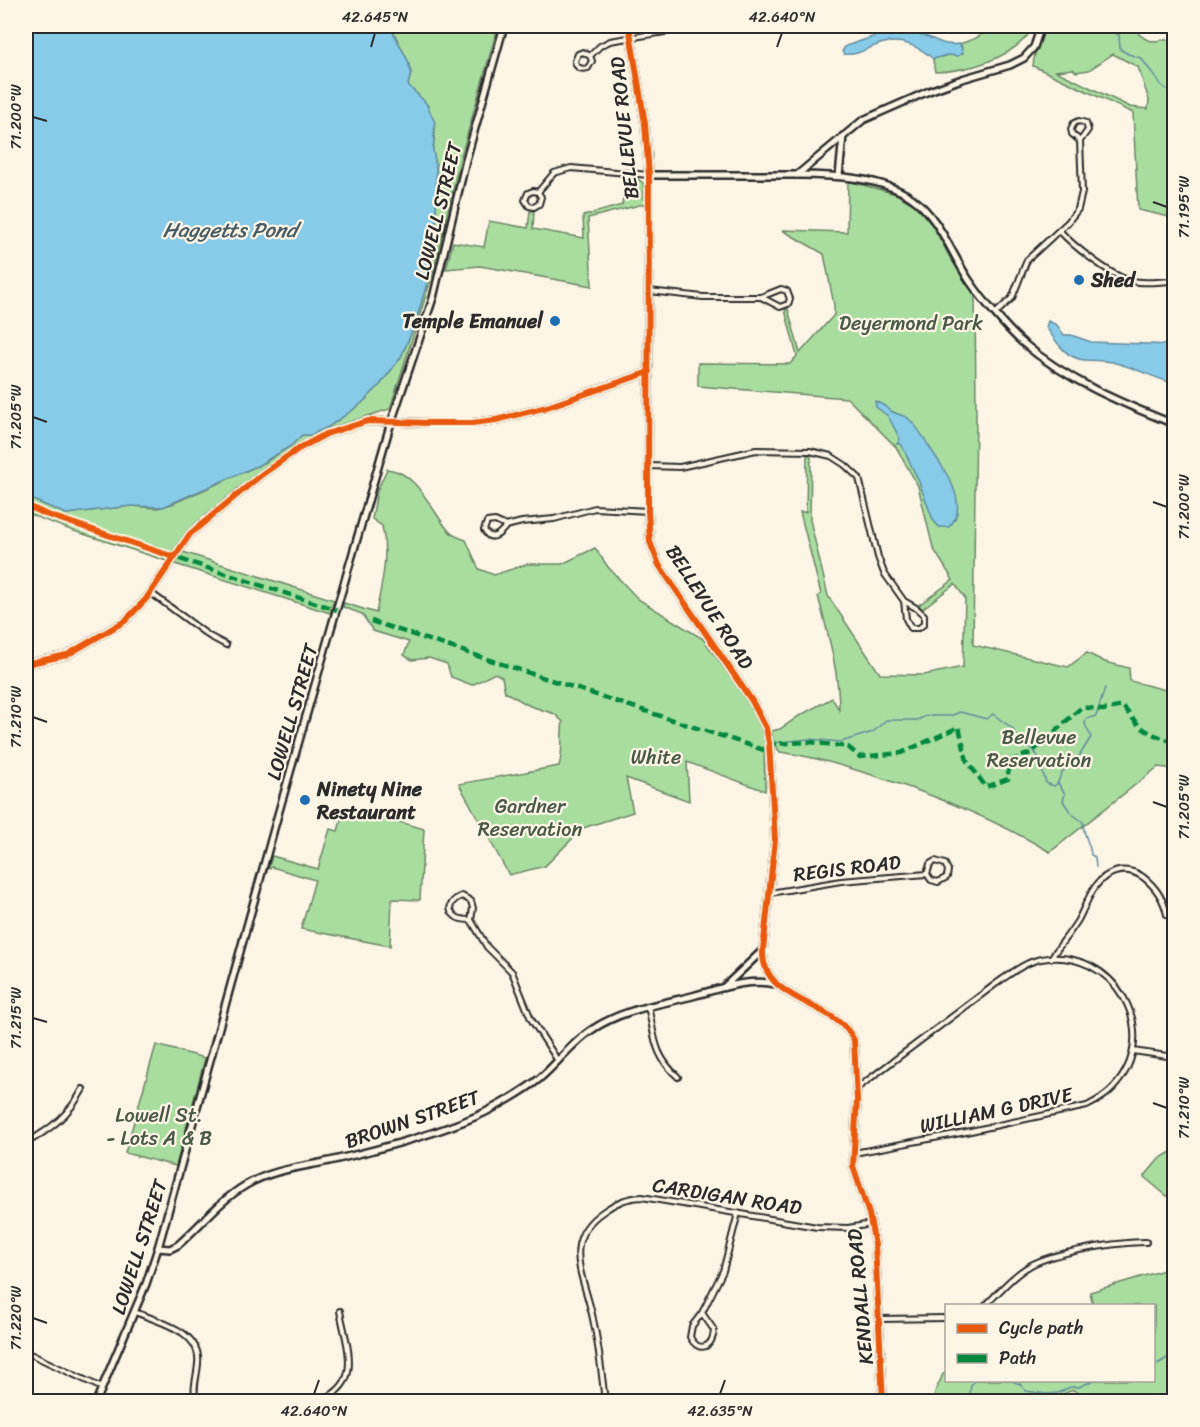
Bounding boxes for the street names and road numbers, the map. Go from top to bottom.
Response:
street label: BELLEVUE ROAD [600,55,649,201]
street label: LOWELL STREET [405,138,473,283]
street label: BELLEVUE ROAD [656,538,763,677]
street label: LOWELL STREET [256,639,329,784]
street label: REGIS ROAD [791,845,903,892]
street label: WILLIAM G DRIVE [917,1077,1077,1144]
street label: BROWN STREET [340,1080,485,1159]
street label: CARDIGAN ROAD [650,1167,804,1226]
street label: LOWELL STREET [101,1174,178,1319]
street label: KENDALL ROAD [837,1228,884,1366]

